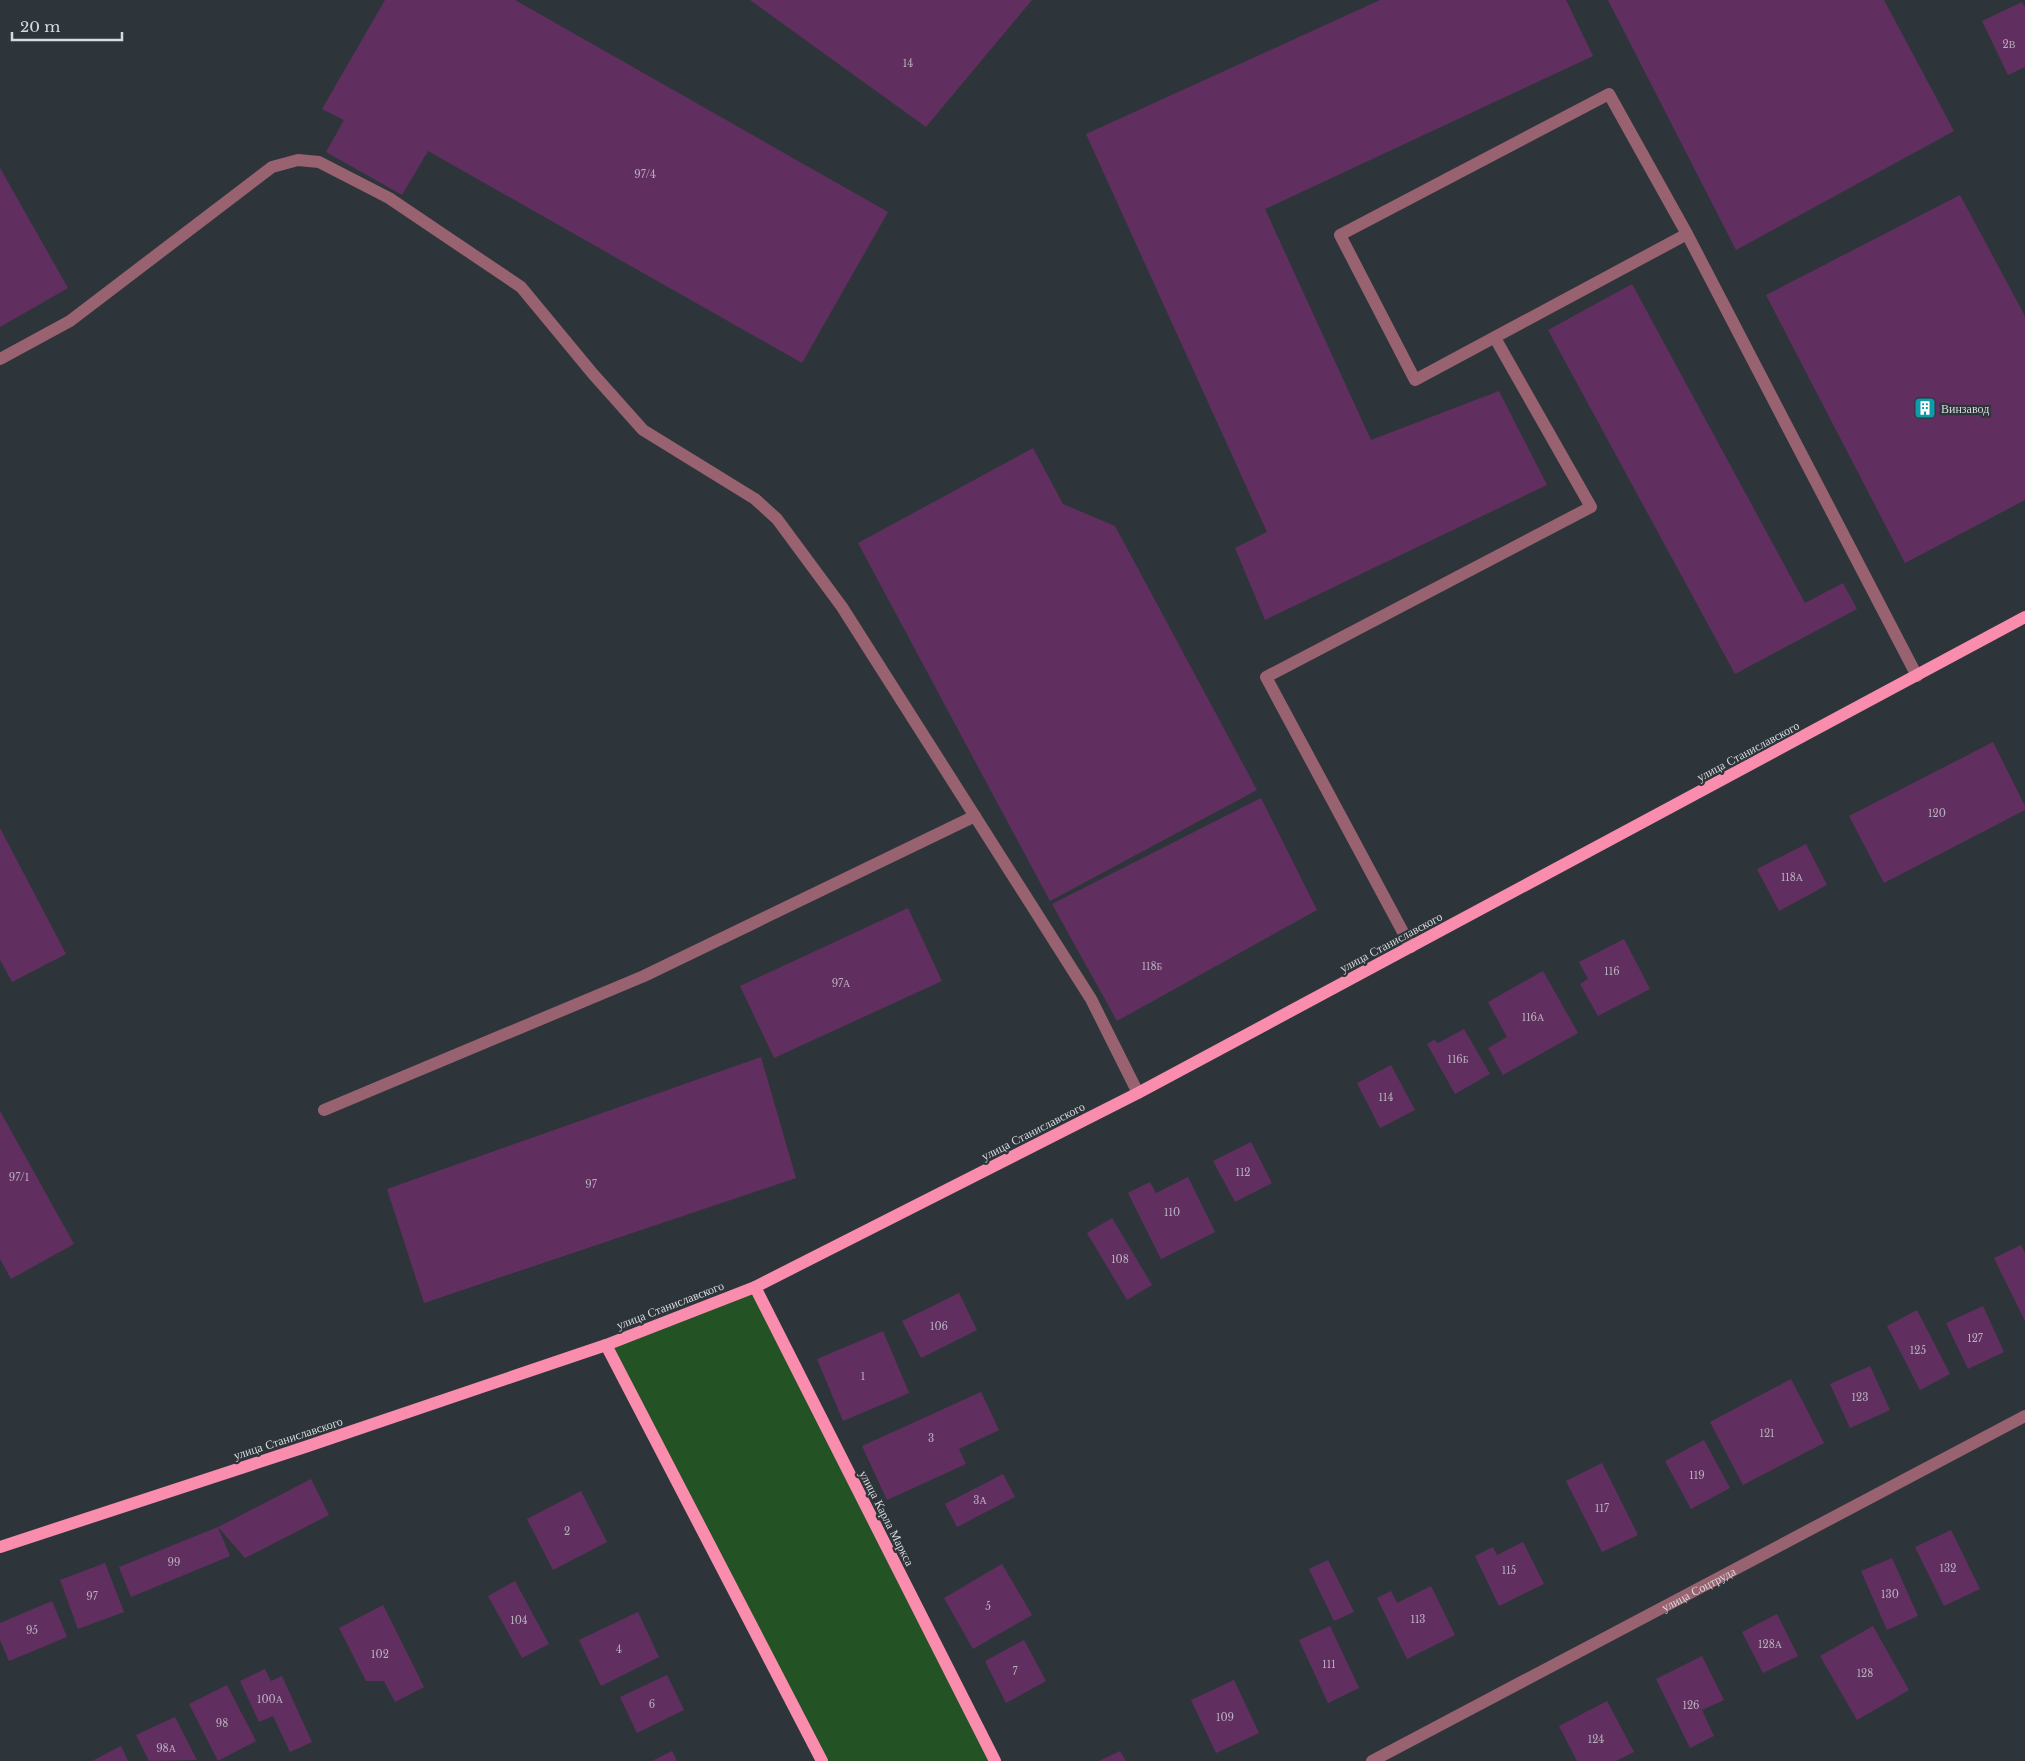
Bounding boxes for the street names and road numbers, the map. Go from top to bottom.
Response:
street label: улица Станиславского [1694,718,1802,784]
street label: улица Станиславского [1337,909,1445,975]
street label: улица Станиславского [979,1098,1087,1164]
street label: улица Станиславского [614,1278,726,1332]
street label: улица Станиславского [232,1413,344,1463]
street label: улица Карла Маркса [856,1468,918,1569]
street label: улица Соцтруда [1659,1563,1738,1614]

